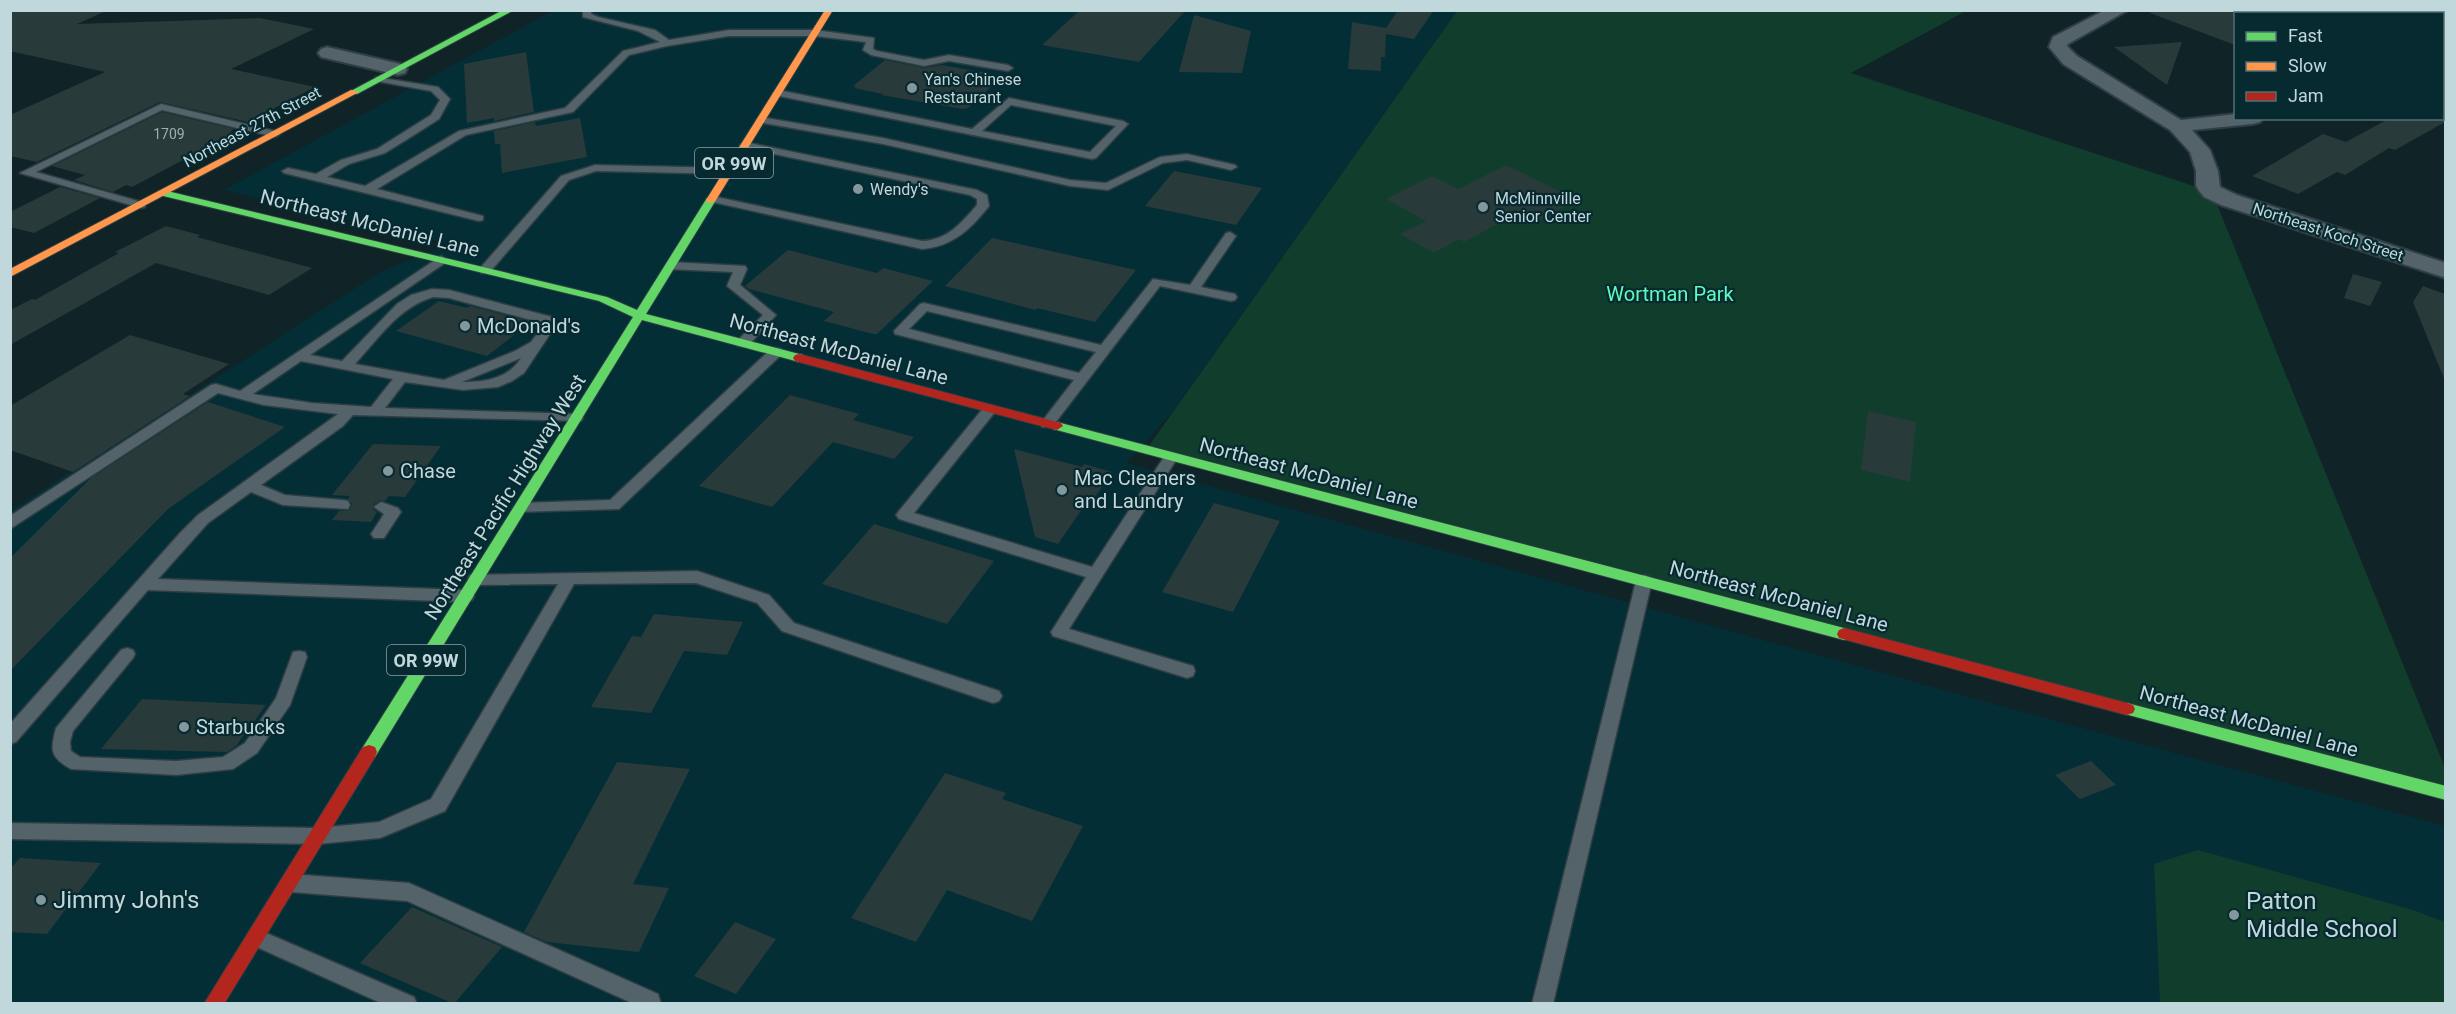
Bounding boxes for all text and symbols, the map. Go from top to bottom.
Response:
legend [2234,12,2444,120]
text: Fast [2288,25,2323,46]
text: Slow [2288,55,2327,76]
place label: Yan's Chinese Restaurant [924,70,1021,107]
marker: Yan's Chinese Restaurant [905,81,919,95]
street label: Northeast 27th Street [180,83,324,171]
text: Jam [2288,85,2324,106]
house number: 1709 [153,126,185,142]
road number: OR 99W [695,148,773,178]
place label: Wendy's [870,180,928,199]
marker: Wendy's [851,182,865,196]
street label: Northeast McDaniel Lane [258,184,482,262]
place label: McMinnville Senior Center [1495,189,1592,226]
street label: Northeast Koch Street [2250,199,2406,265]
marker: McMinnville Senior Center [1476,200,1490,214]
park label: Wortman Park [1606,282,1735,306]
street label: Northeast McDaniel Lane [727,308,951,390]
place label: McDonald's [477,314,581,338]
marker: McDonald's [458,319,472,333]
street label: Northeast Pacific Highway West [419,370,591,624]
street label: Northeast McDaniel Lane [1197,432,1421,514]
place label: Chase [400,459,456,483]
marker: Chase [381,464,395,478]
place label: Mac Cleaners and Laundry [1074,466,1196,513]
marker: Mac Cleaners and Laundry [1055,483,1069,497]
street label: Northeast McDaniel Lane [1667,555,1891,637]
road number: OR 99W [387,645,465,675]
street label: Northeast McDaniel Lane [2137,680,2361,762]
place label: Starbucks [196,715,285,739]
marker: Starbucks [177,720,191,734]
place label: Jimmy John's [53,886,199,914]
place label: Patton Middle School [2246,887,2398,943]
marker: Jimmy John's [34,893,48,907]
marker: Patton Middle School [2227,908,2241,922]

